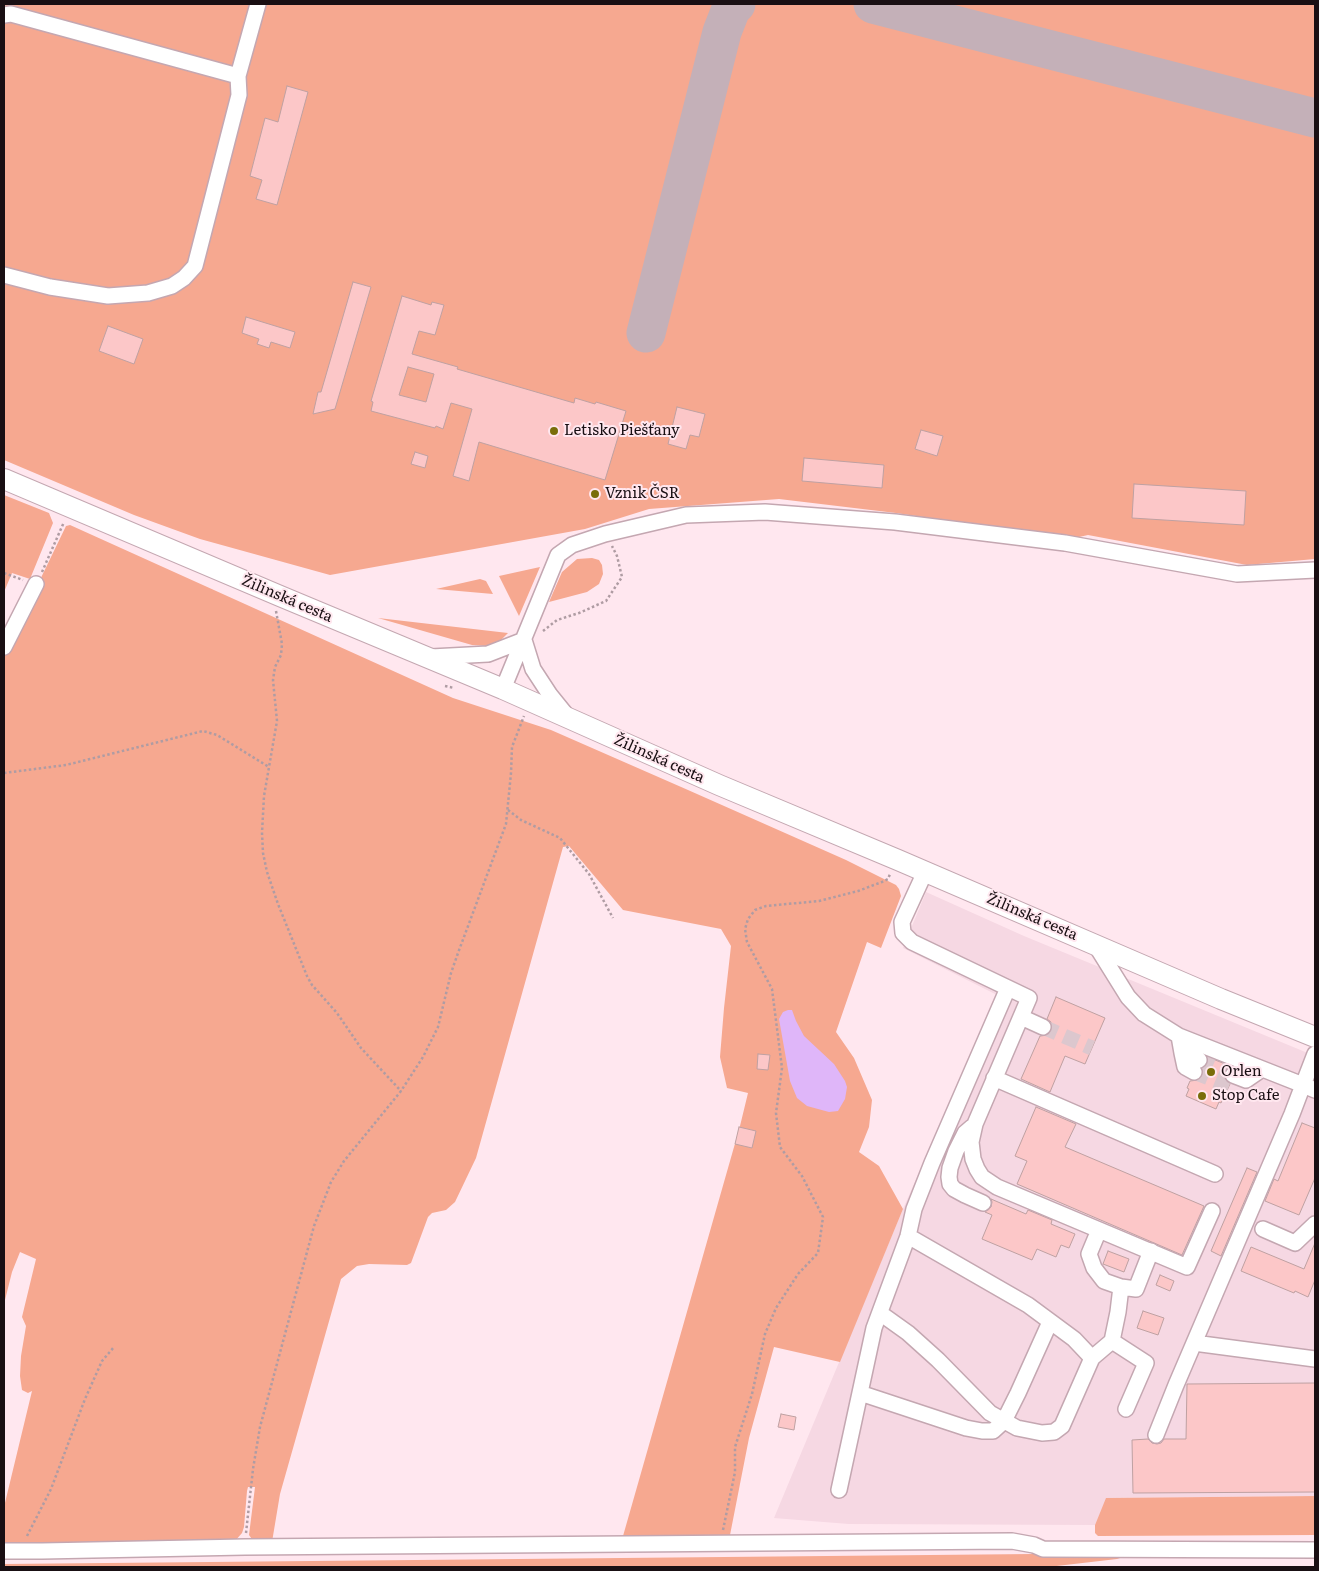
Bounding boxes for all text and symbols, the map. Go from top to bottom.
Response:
place label: Letisko Piešťany [564,422,680,440]
marker: Letisko Piešťany [548,425,560,437]
place label: Vznik ČSR [605,485,680,503]
marker: Vznik ČSR [589,488,601,500]
street label: Žilinská cesta [239,572,335,626]
street label: Žilinská cesta [611,731,707,787]
street label: Žilinská cesta [984,890,1080,944]
place label: Orlen [1221,1063,1262,1081]
marker: Orlen [1205,1066,1217,1078]
place label: Stop Cafe [1212,1087,1280,1105]
marker: Stop Cafe [1196,1090,1208,1102]

